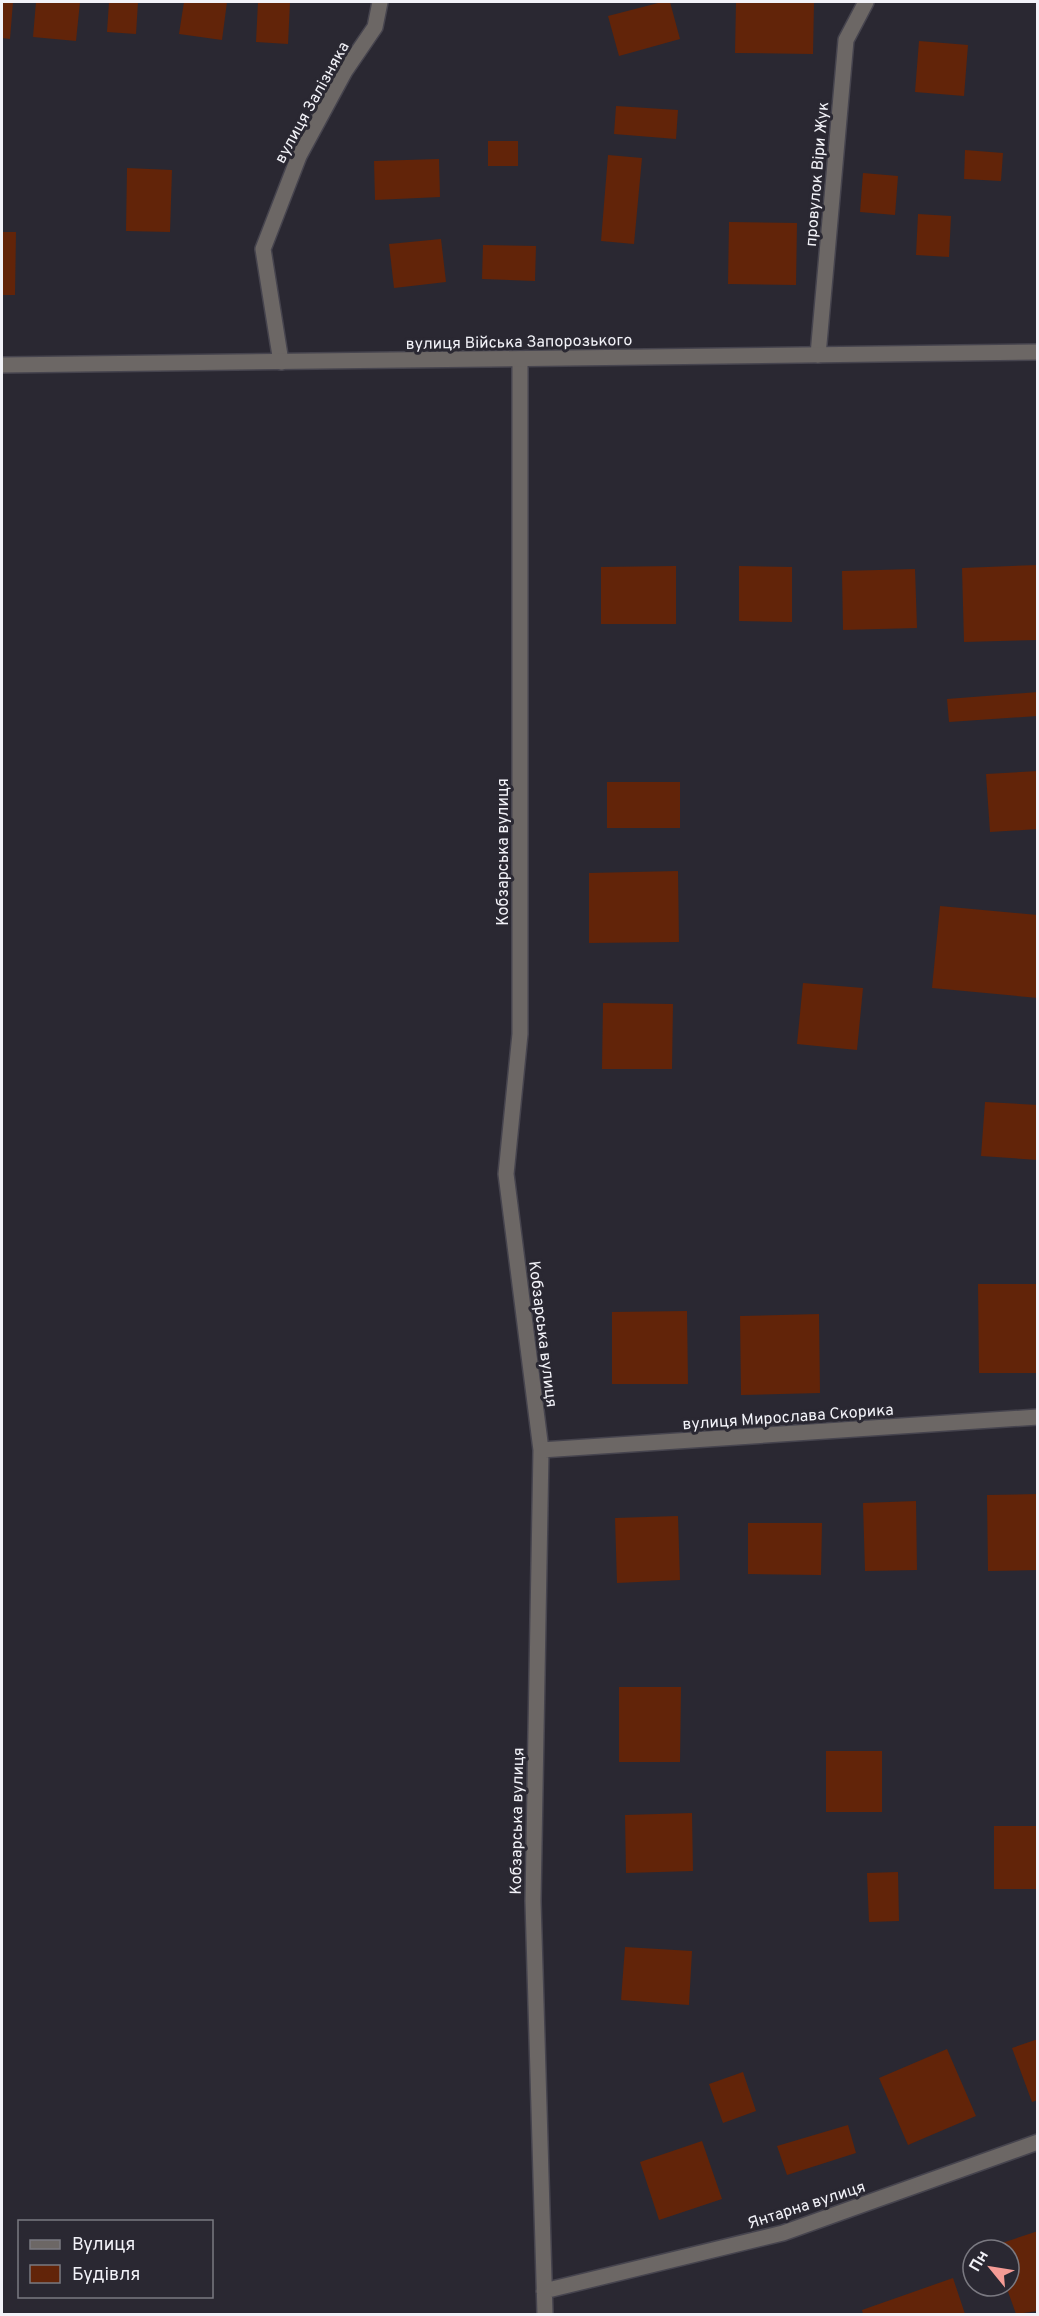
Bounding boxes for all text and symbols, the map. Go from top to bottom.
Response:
street label: вулиця Залізняка [271,39,354,167]
street label: провулок Віри Жук [802,101,834,248]
street label: вулиця Війська Запорозького [406,331,633,355]
street label: Кобзарська вулиця [494,778,514,926]
street label: Кобзарська вулиця [523,1260,561,1409]
street label: вулиця Мирослава Скорика [682,1401,894,1435]
street label: Кобзарська вулиця [507,1747,529,1895]
street label: Янтарна вулиця [745,2177,868,2234]
legend [18,2220,213,2298]
text: Вулиця [72,2234,135,2257]
north arrow [961,2238,1021,2298]
text: Пн [966,2247,994,2276]
text: Будівля [72,2264,140,2287]

